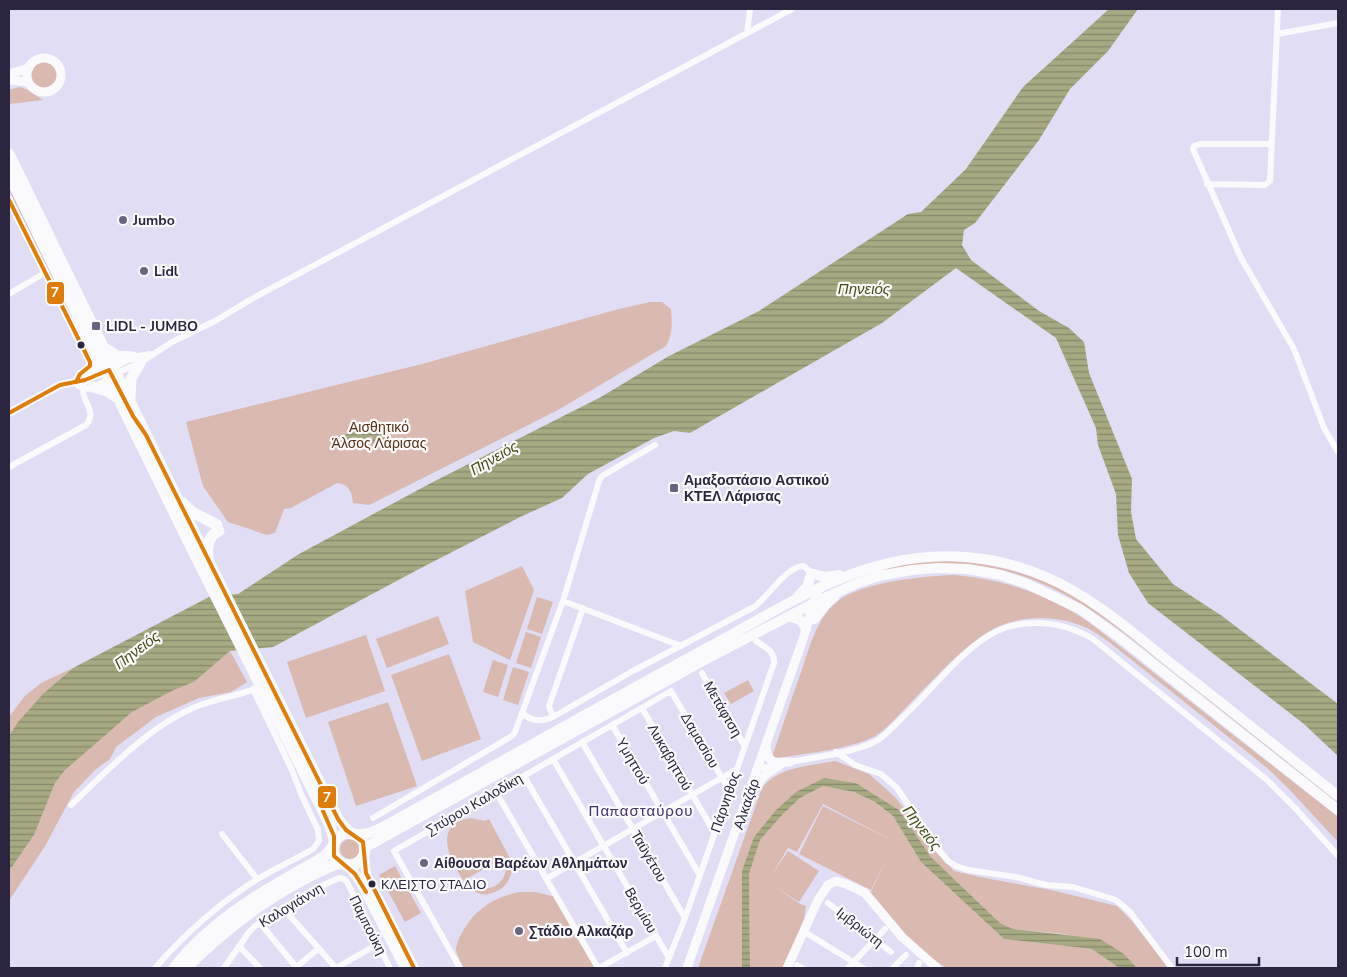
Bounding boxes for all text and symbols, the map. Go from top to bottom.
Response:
place label: Jumbo [132,211,175,230]
marker: Jumbo [117,214,129,226]
place label: Lidl [154,262,179,281]
marker: Lidl [138,265,150,277]
water label: Πηνειός [838,279,891,299]
line badge: 7 [46,281,65,305]
text: 7 [51,283,59,302]
place label: LIDL - JUMBO [106,317,198,336]
marker: LIDL - JUMBO [90,320,102,332]
unlabelled marker [76,340,86,350]
park label: Αισθητικό Άλσος Λάρισας [332,418,427,453]
water label: Πηνειός [466,436,522,480]
place label: Αμαξοστάσιο Αστικού ΚΤΕΛ Λάρισας [684,471,829,506]
marker: Αμαξοστάσιο Αστικού ΚΤΕΛ Λάρισας [668,482,680,494]
water label: Πηνειός [110,626,164,674]
street label: Μετάφτση [699,678,746,741]
street label: Δαμασίου [676,709,723,772]
street label: Λυκαβηττού [643,720,696,794]
street label: Υμηττού [612,734,654,788]
street label: Σπύρου Καλοδίκη [422,769,526,840]
street label: Πάρνηθος [706,769,745,835]
street label: Αλκαζάρ [729,776,764,832]
line badge: 7 [317,785,337,809]
text: 7 [323,788,331,807]
district label: Παπασταύρου [589,801,693,821]
water label: Πηνειός [898,801,946,855]
street label: Ταϋγέτου [626,827,671,886]
place label: Αίθουσα Βαρέων Αθλημάτων [434,854,628,873]
marker: Αίθουσα Βαρέων Αθλημάτων [418,857,430,869]
place label: ΚΛΕΙΣΤΟ ΣΤΑΔΙΟ [381,876,486,894]
street label: Καλογιάννη [256,879,327,932]
marker: ΚΛΕΙΣΤΟ ΣΤΑΔΙΟ [367,879,377,889]
street label: Βερμίου [620,884,661,937]
street label: Παμπούκη [344,892,391,958]
street label: Ιμβριώτη [832,903,887,952]
place label: Στάδιο Αλκαζάρ [529,922,634,941]
marker: Στάδιο Αλκαζάρ [513,925,525,937]
scale bar [1177,934,1260,966]
text: 100 m [1184,942,1228,962]

